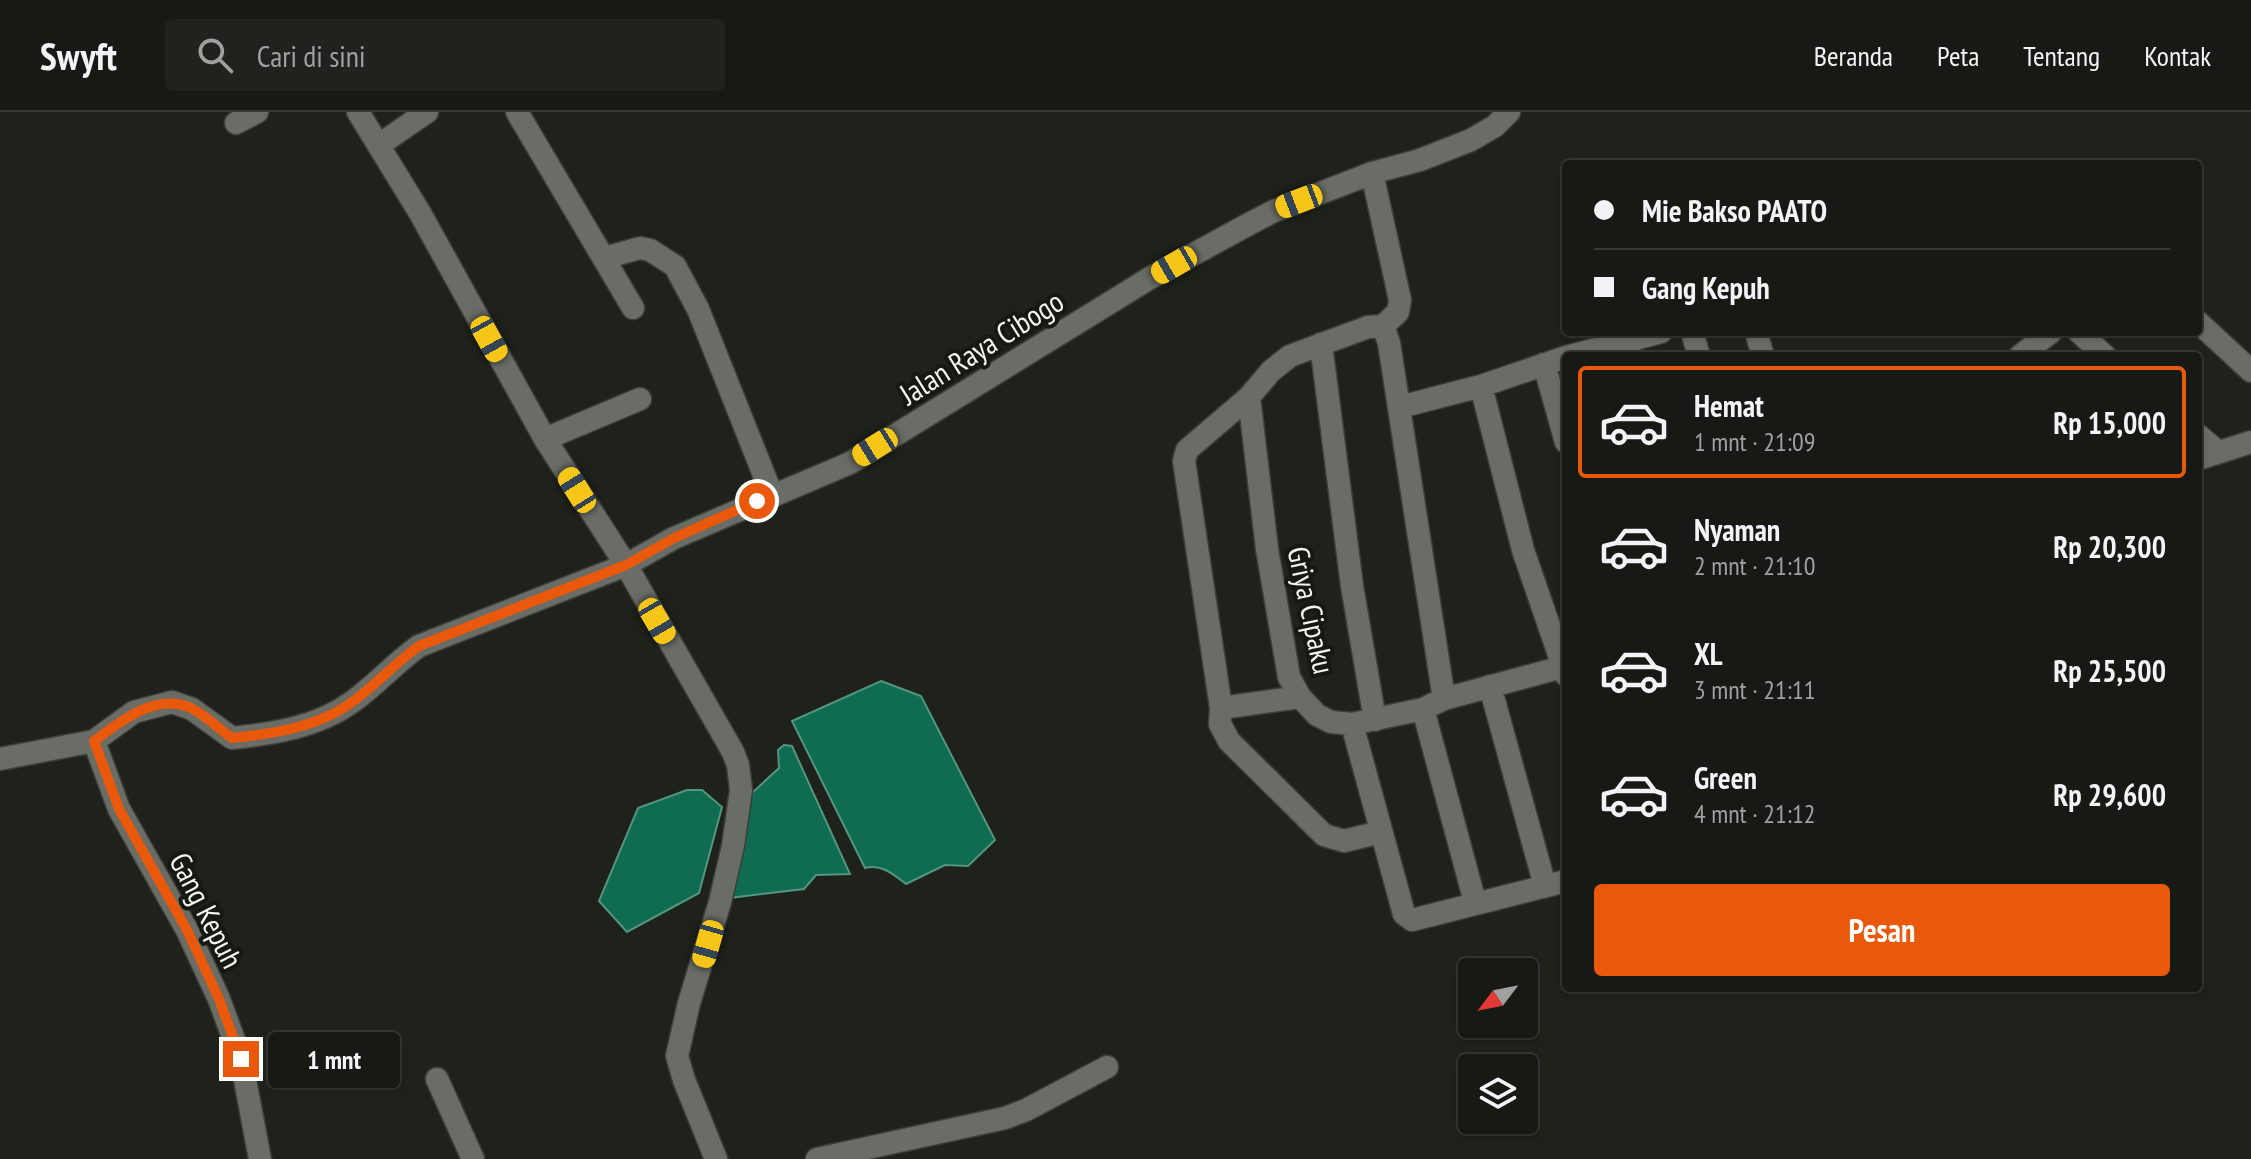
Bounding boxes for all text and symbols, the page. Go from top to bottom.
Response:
search box [165,19,725,91]
text: Swyft [40,31,117,80]
icon: search [193,33,237,77]
text: Cari di sini [257,36,365,75]
text: Beranda [1814,37,1893,74]
text: Peta [1937,37,1979,74]
text: Tentang [2023,37,2100,74]
text: Kontak [2144,37,2211,74]
car [1272,181,1326,221]
text: Mie Bakso PAATO [1642,191,1827,230]
car [1147,243,1201,287]
text: Gang Kepuh [1642,268,1770,307]
street label: Jalan Raya Cibogo [891,281,1070,413]
car [467,312,511,366]
icon: car [1598,386,1670,458]
text: Hemat [1694,386,1764,425]
text: Rp 15,000 [2053,403,2166,442]
car [848,424,902,470]
text: 1 mnt · 21:09 [1694,425,1815,458]
car [554,463,600,517]
route start [739,483,775,519]
icon: car [1598,510,1670,582]
text: Nyaman [1694,510,1780,549]
text: Rp 20,300 [2053,527,2166,566]
street label: Griya Cipaku [1280,543,1344,677]
text: 2 mnt · 21:10 [1694,549,1815,582]
car [635,594,679,648]
icon: car [1598,634,1670,706]
text: XL [1694,634,1723,673]
text: Rp 25,500 [2053,651,2166,690]
text: 3 mnt · 21:11 [1694,673,1815,706]
icon: car [1598,758,1670,830]
text: Green [1694,758,1757,797]
text: Rp 29,600 [2053,775,2166,814]
text: 4 mnt · 21:12 [1694,797,1815,830]
street label: Gang Kepuh [161,846,253,974]
button: Pesan [1594,884,2170,976]
car [690,918,726,970]
north arrow [1458,958,1538,1038]
map controls [1458,958,1538,1134]
callout: 1 mnt [269,1031,401,1087]
route end [223,1041,259,1077]
text: 1 mnt [307,1043,361,1076]
button: layers [1458,1054,1538,1134]

